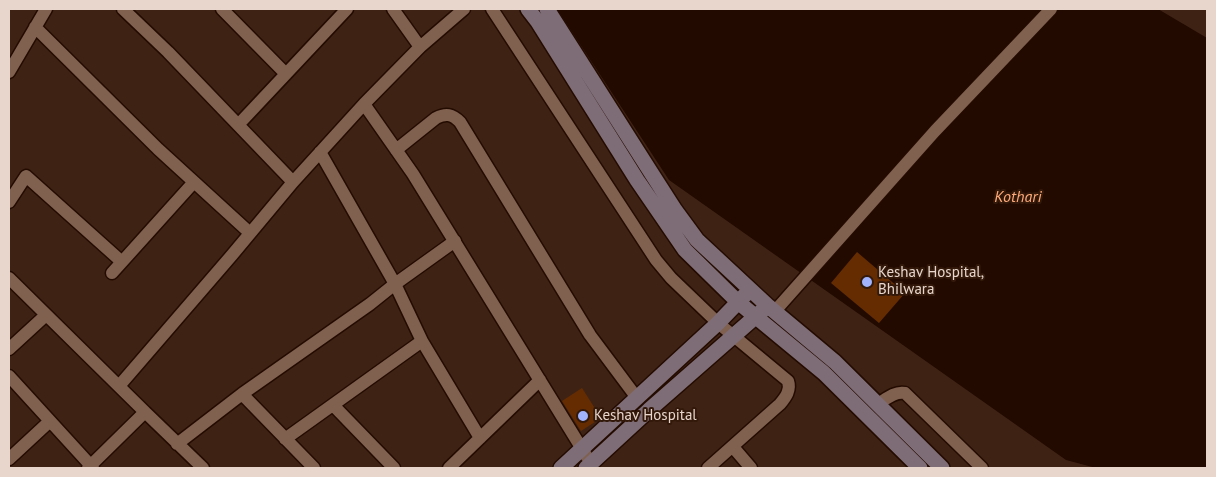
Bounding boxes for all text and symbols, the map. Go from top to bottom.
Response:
water label: Kothari [994,187,1042,207]
place label: Keshav Hospital, Bhilwara [878,264,984,299]
marker: Keshav Hospital, Bhilwara [860,275,874,289]
place label: Keshav Hospital [594,407,697,425]
marker: Keshav Hospital [576,409,590,423]

